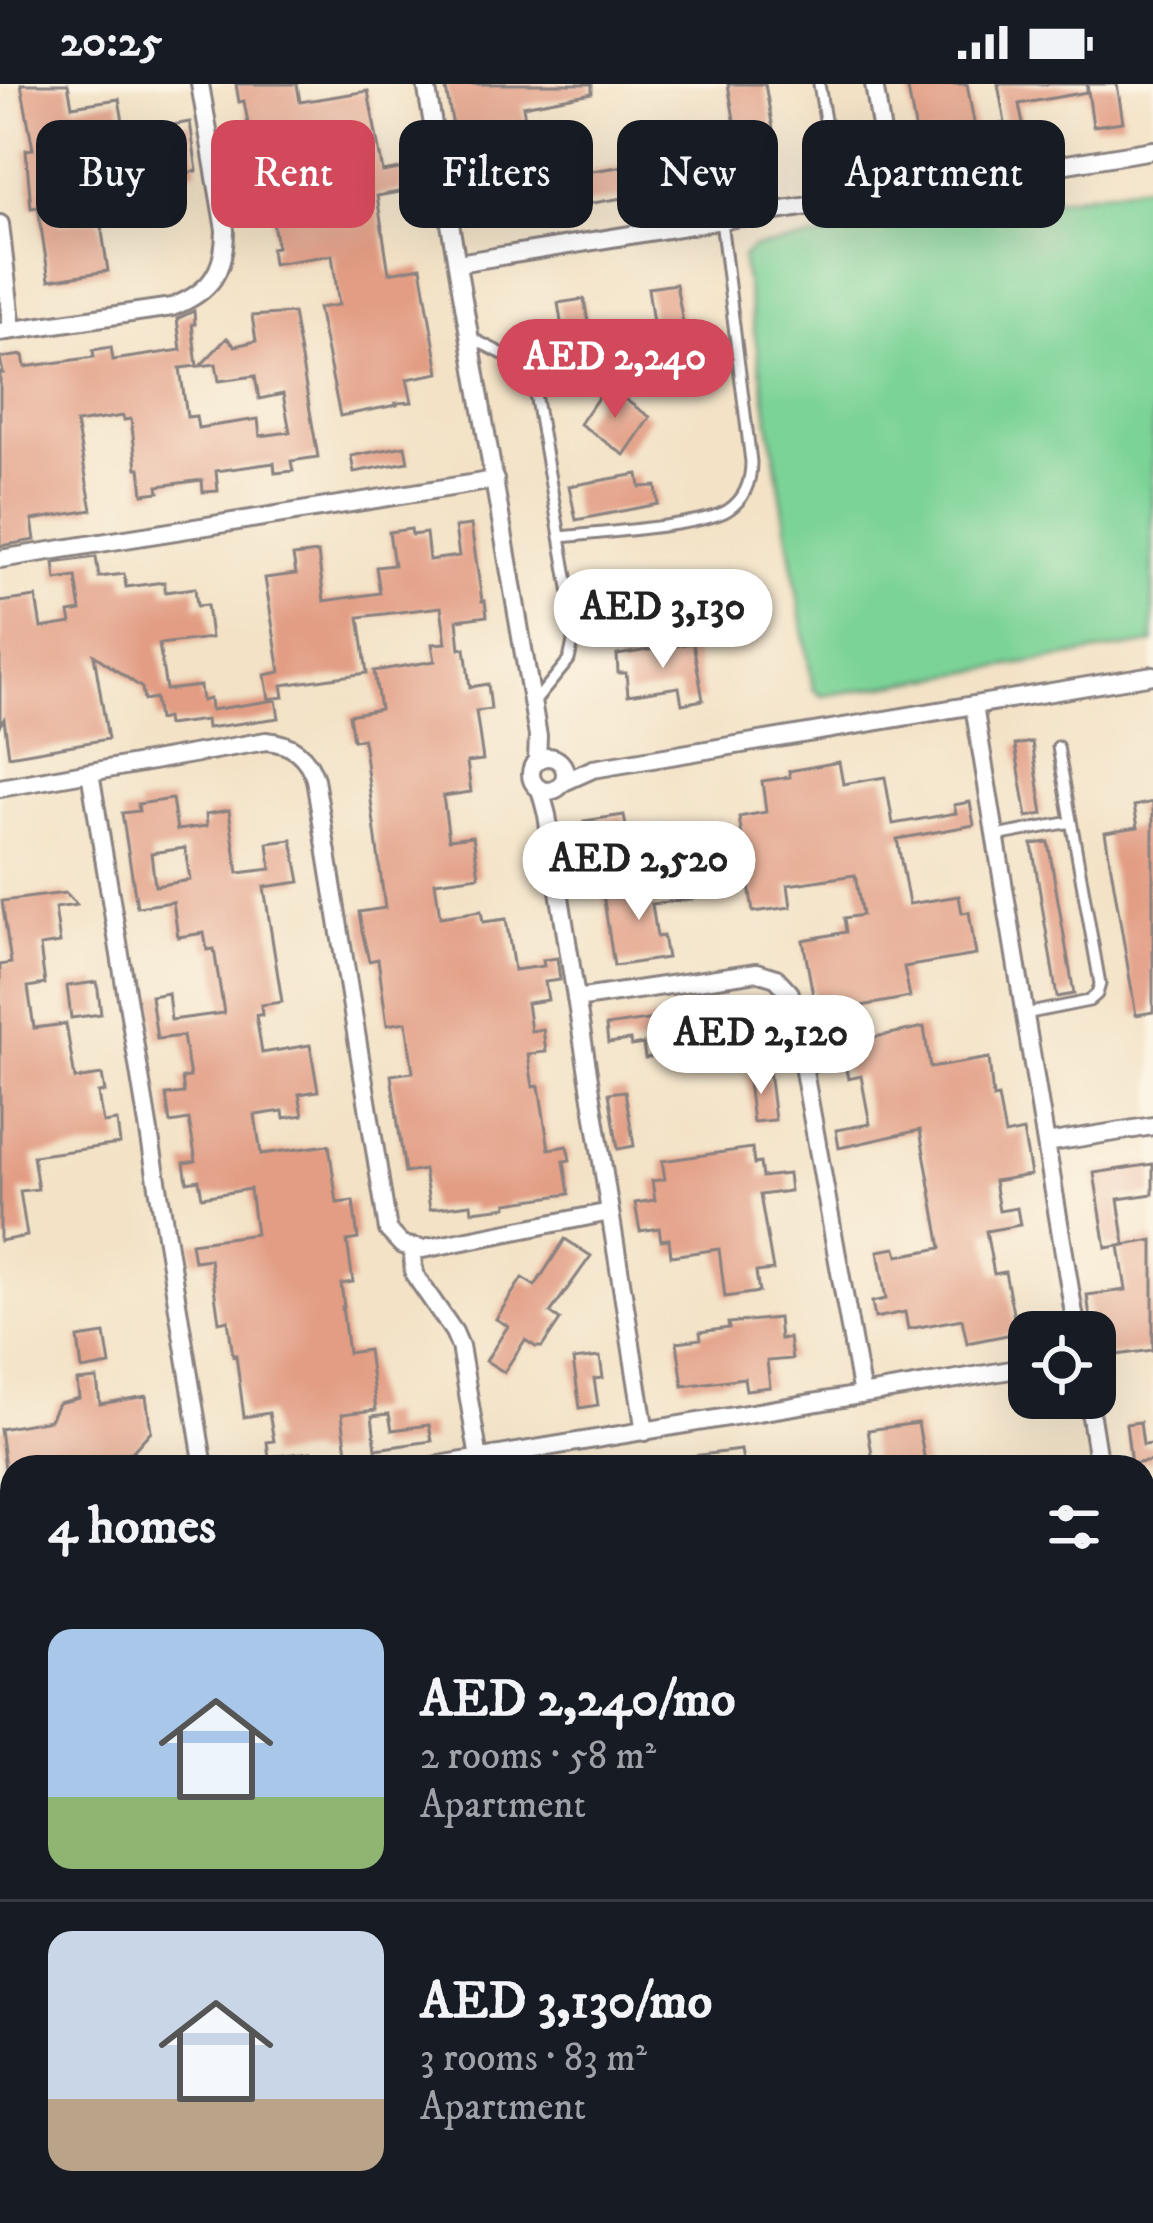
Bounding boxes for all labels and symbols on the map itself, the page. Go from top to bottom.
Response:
pin: AED 2,240 [478,319,752,421]
pin: AED 3,130 [526,569,800,671]
pin: AED 2,520 [502,821,776,923]
pin: AED 2,120 [624,995,898,1097]

